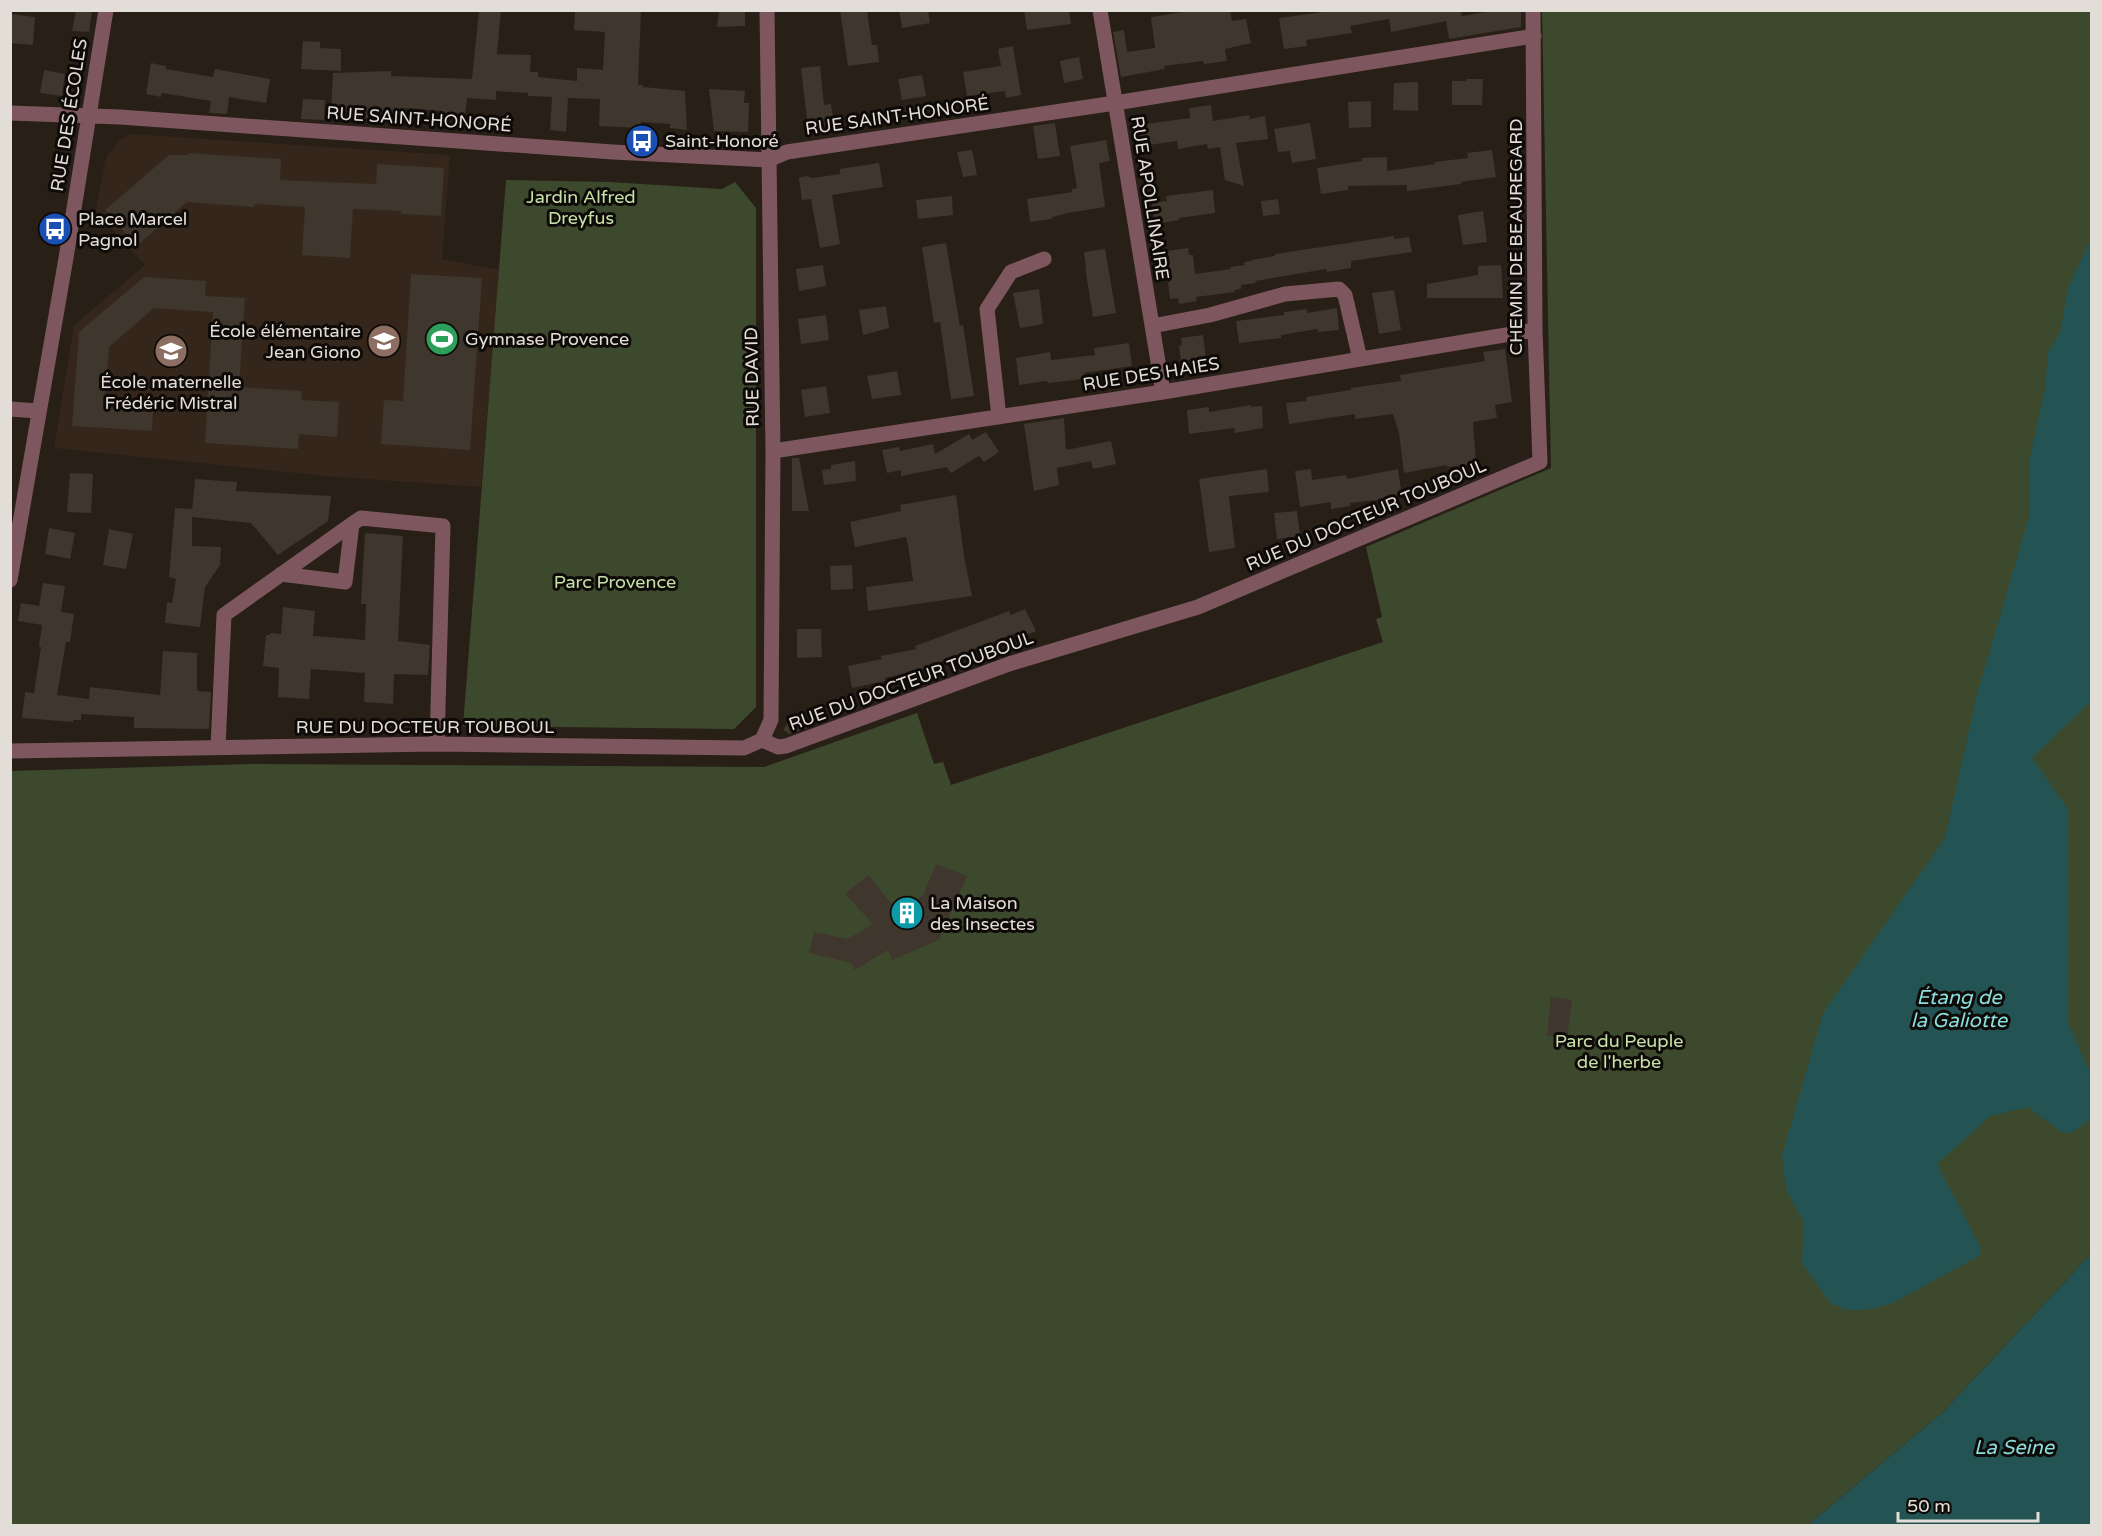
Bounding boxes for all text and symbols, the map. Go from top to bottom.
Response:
street label: RUE DES ÉCOLES [46,37,92,193]
street label: RUE SAINT-HONORÉ [804,92,990,140]
street label: RUE SAINT-HONORÉ [326,102,512,136]
street label: RUE APOLLINAIRE [1126,114,1174,282]
street label: CHEMIN DE BEAUREGARD [1505,118,1527,356]
bus stop icon: Saint-Honoré [624,123,660,159]
place label: Saint-Honoré [665,130,779,152]
park label: Jardin Alfred Dreyfus [526,186,636,229]
place label: Place Marcel Pagnol [78,208,187,251]
bus stop icon: Place Marcel Pagnol [37,211,73,247]
place label: École élémentaire Jean Giono [209,320,361,363]
sports icon: Gymnase Provence [424,321,460,357]
school or university icon: École élémentaire Jean Giono [366,323,402,359]
street label: RUE DAVID [740,327,764,427]
place label: Gymnase Provence [465,328,629,350]
school or university icon: École maternelle Frédéric Mistral [153,333,189,369]
street label: RUE DES HAIES [1081,352,1221,396]
place label: École maternelle Frédéric Mistral [100,371,242,414]
street label: RUE DU DOCTEUR TOUBOUL [1243,454,1490,576]
park label: Parc Provence [554,571,676,593]
street label: RUE DU DOCTEUR TOUBOUL [786,626,1037,736]
street label: RUE DU DOCTEUR TOUBOUL [296,716,555,738]
place label: La Maison des Insectes [930,892,1035,935]
building icon: La Maison des Insectes [889,895,925,931]
water label: Étang de la Galiotte [1911,986,2009,1033]
park label: Parc du Peuple de l'herbe [1555,1030,1683,1073]
water label: La Seine [1974,1436,2056,1460]
scale bar [1898,1485,2038,1523]
text: 50 m [1907,1495,1951,1517]

